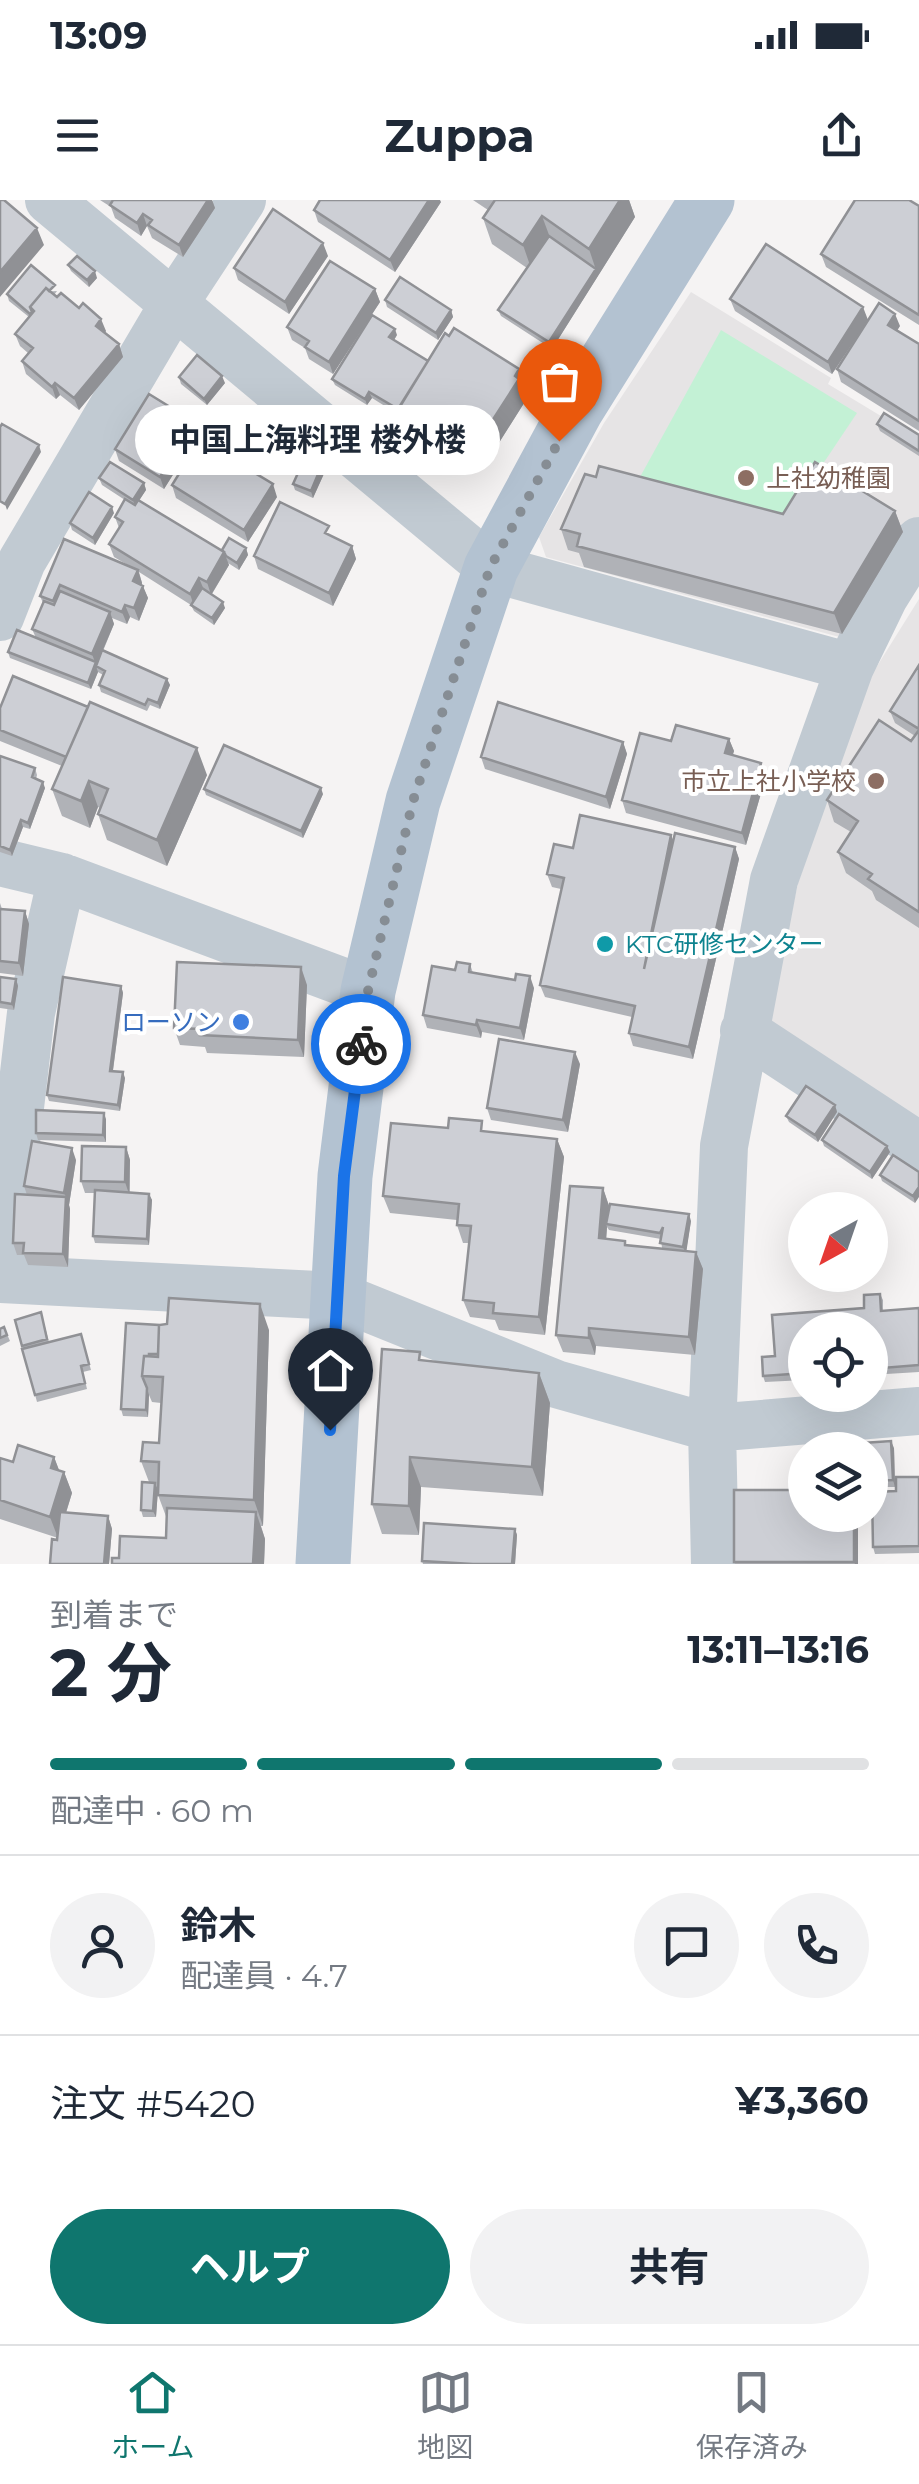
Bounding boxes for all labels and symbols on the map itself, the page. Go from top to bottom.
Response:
pin [517,339,602,442]
callout: 中国上海料理 楼外楼 [134,406,499,476]
place label: 上社幼稚園 [766,463,891,493]
marker: 上社幼稚園 [735,467,757,489]
place label: 市立上社小学校 [681,766,856,796]
marker: 市立上社小学校 [865,770,887,792]
place label: KTC研修センター [625,929,824,959]
marker: KTC研修センター [594,933,616,955]
courier [311,994,411,1094]
place label: ローソン [121,1007,221,1037]
marker: ローソン [230,1011,252,1033]
north arrow [788,1192,888,1292]
pin [288,1328,373,1431]

